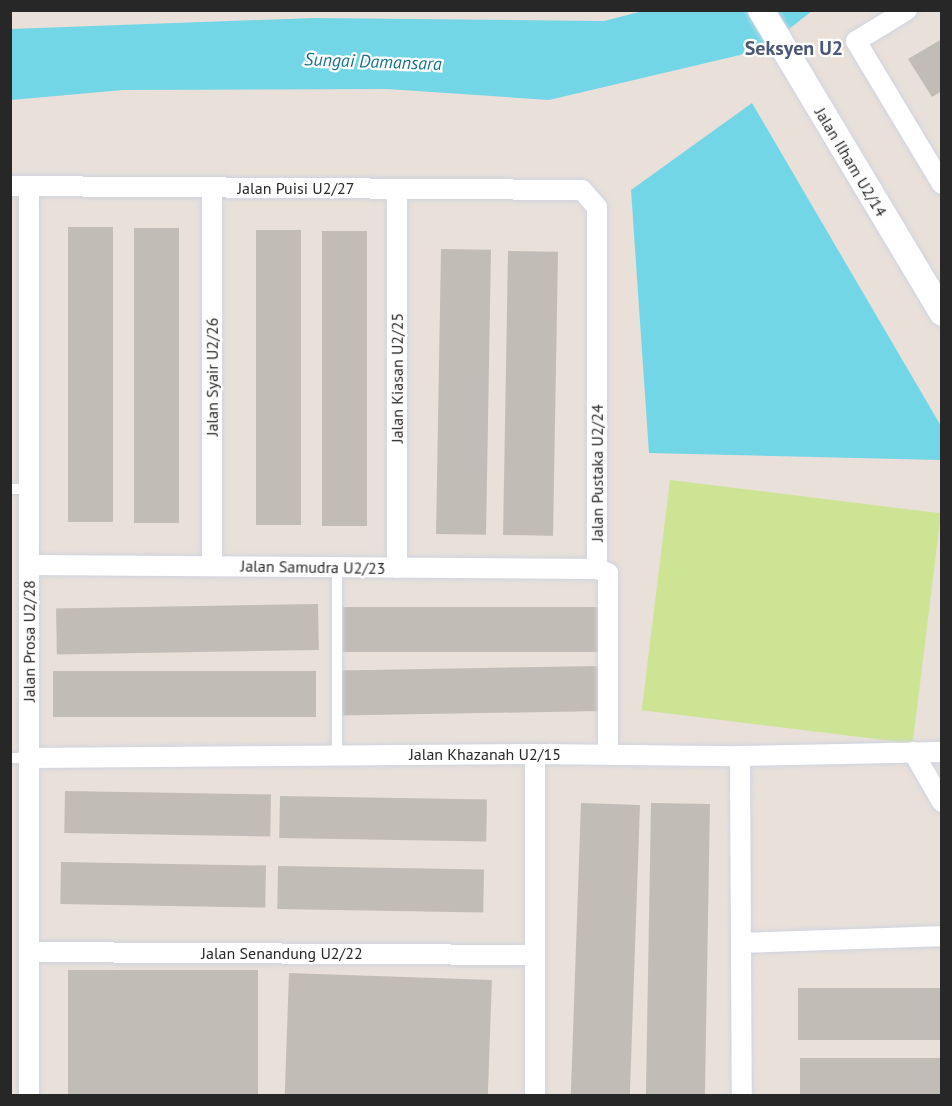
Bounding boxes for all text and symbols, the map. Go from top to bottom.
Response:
district label: Seksyen U2 [745,36,843,60]
water label: Sungai Damansara [304,49,442,75]
street label: Jalan Ilham U2/14 [811,104,891,220]
street label: Jalan Puisi U2/27 [237,178,355,198]
street label: Jalan Kiasan U2/25 [387,313,407,443]
street label: Jalan Syair U2/26 [202,318,222,436]
street label: Jalan Pustaka U2/24 [587,404,607,542]
street label: Jalan Samudra U2/23 [240,556,386,578]
street label: Jalan Prosa U2/28 [19,580,39,702]
street label: Jalan Khazanah U2/15 [409,744,561,764]
street label: Jalan Senandung U2/22 [201,943,363,963]

